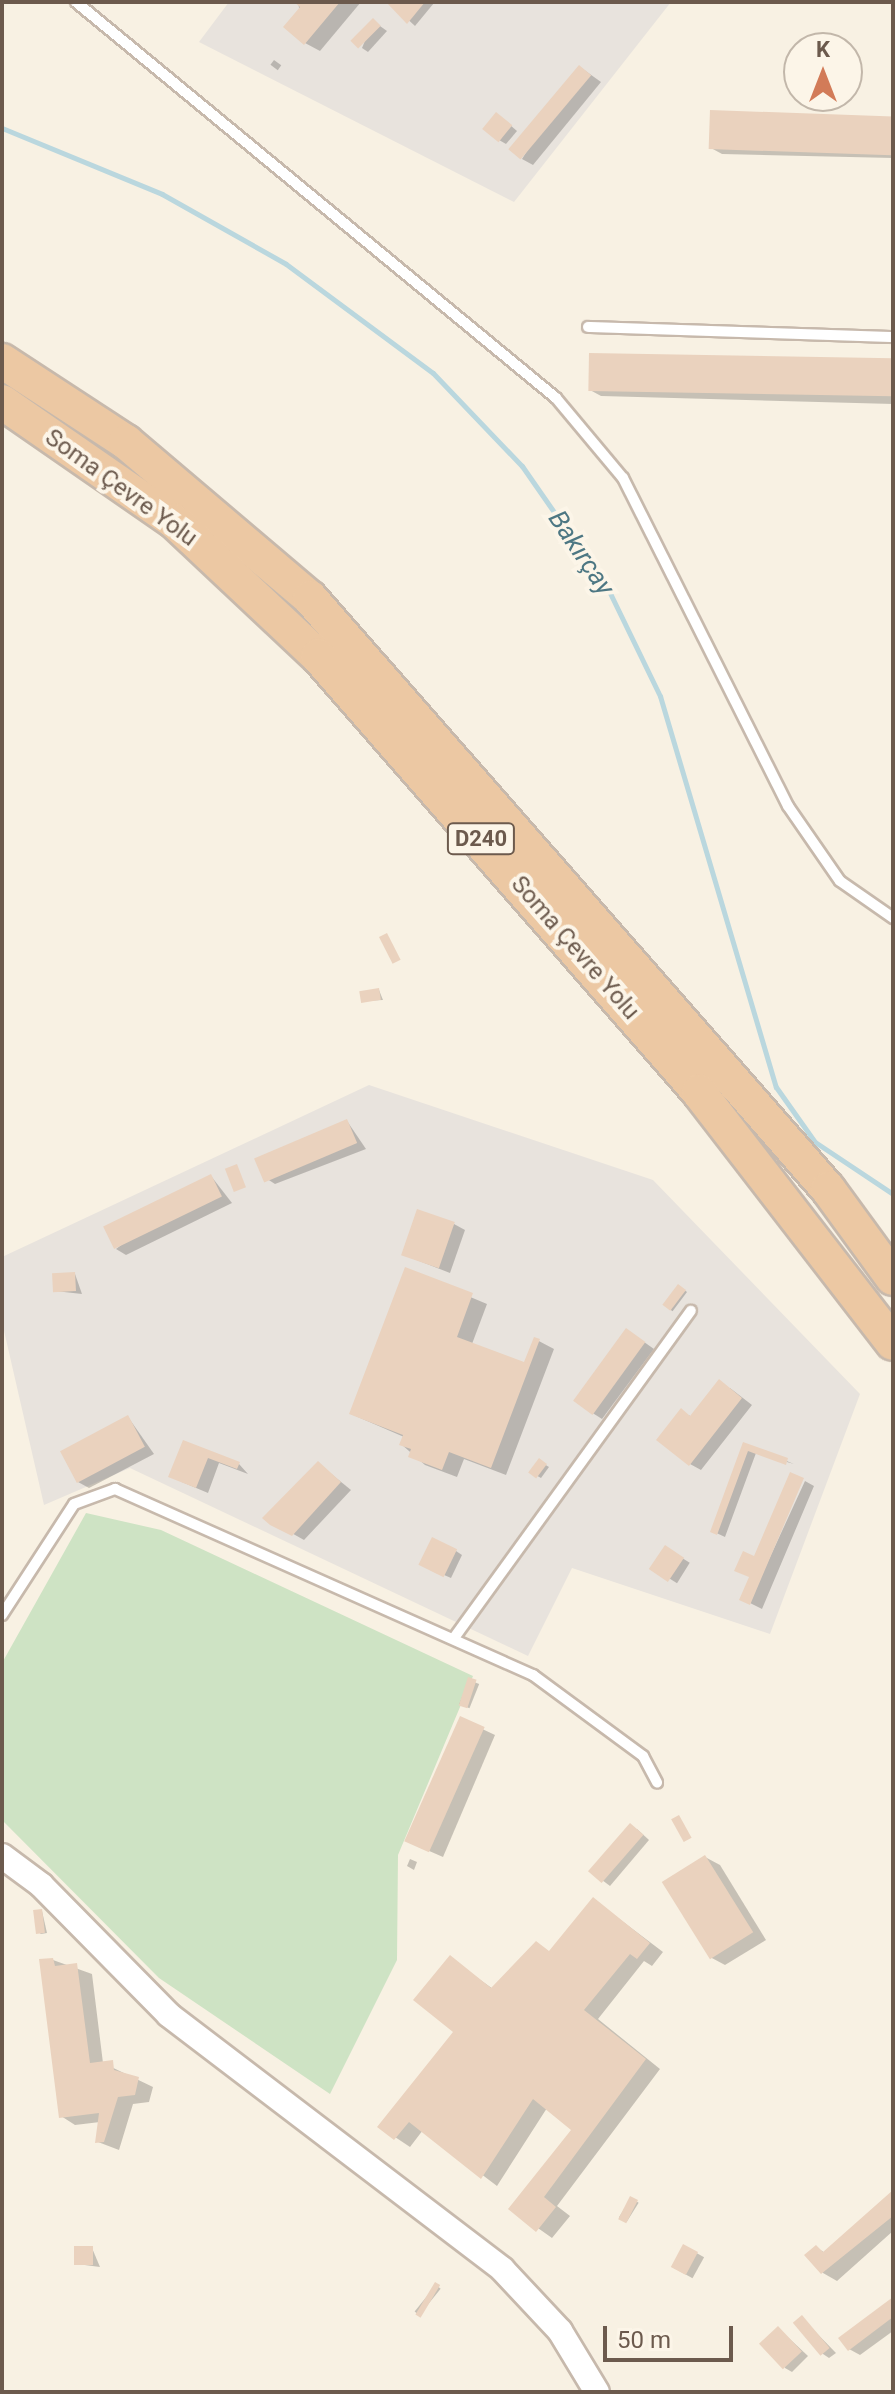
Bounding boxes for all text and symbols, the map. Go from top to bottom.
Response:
north arrow [783,32,863,112]
text: K [816,37,830,62]
street label: Soma Çevre Yolu [39,423,203,553]
water label: Bakırçay [541,505,621,601]
road number: D240 [445,821,517,857]
street label: Soma Çevre Yolu [505,870,645,1026]
scale bar [607,2310,737,2360]
text: 50 m [617,2326,671,2354]

